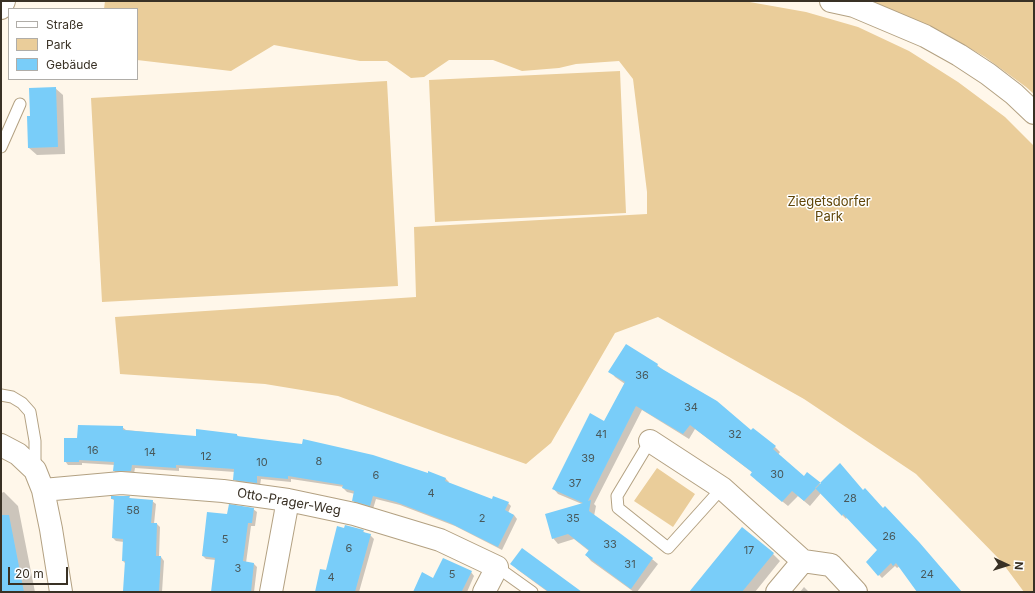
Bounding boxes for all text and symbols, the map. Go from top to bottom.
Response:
legend [8,8,138,80]
text: Straße [46,17,83,32]
text: Park [46,37,72,52]
text: Gebäude [46,57,98,72]
park label: Ziegetsdorfer Park [787,194,871,225]
house number: 36 [635,369,649,383]
house number: 34 [684,401,698,415]
house number: 41 [595,428,607,442]
house number: 32 [728,428,742,442]
house number: 16 [87,444,99,458]
house number: 14 [144,446,156,460]
house number: 12 [200,450,212,464]
house number: 39 [581,452,595,466]
house number: 8 [316,455,322,469]
house number: 10 [256,456,268,470]
house number: 30 [770,468,784,482]
house number: 6 [373,469,379,483]
house number: 37 [568,477,582,491]
street label: Otto-Prager-Weg [236,485,342,519]
house number: 4 [427,487,435,501]
house number: 28 [843,492,857,506]
house number: 58 [126,504,140,518]
house number: 2 [479,512,485,526]
house number: 35 [566,512,580,526]
house number: 26 [882,530,896,544]
house number: 5 [222,533,228,547]
house number: 33 [603,538,617,552]
house number: 6 [346,542,352,556]
house number: 17 [744,544,754,558]
north arrow [987,545,1027,585]
house number: 31 [624,558,636,572]
scale bar [10,559,70,585]
text: N [1012,561,1026,571]
house number: 3 [235,562,241,576]
text: 20 m [15,566,44,581]
house number: 5 [449,568,455,582]
house number: 24 [920,568,934,582]
house number: 4 [327,571,335,585]

